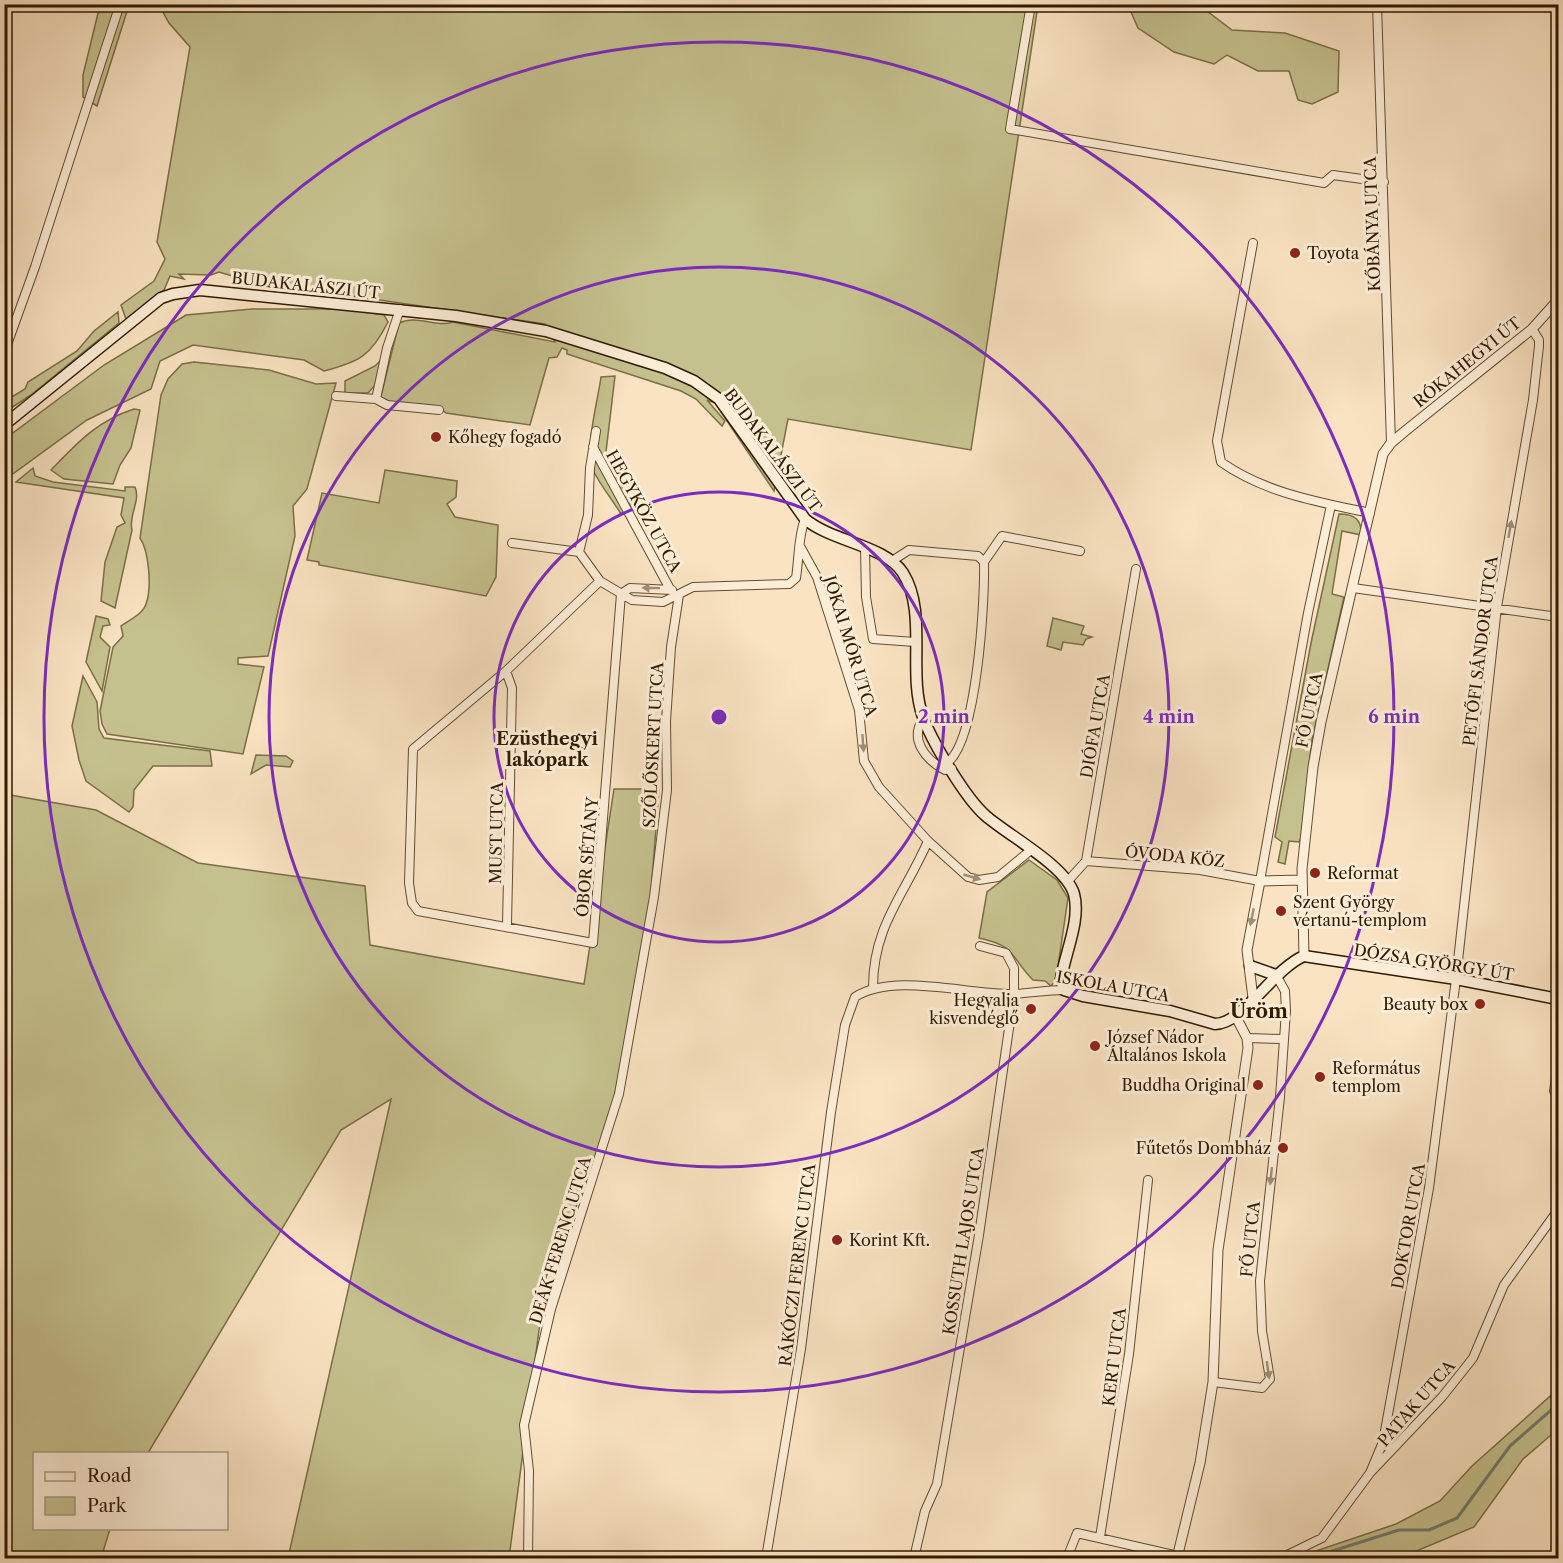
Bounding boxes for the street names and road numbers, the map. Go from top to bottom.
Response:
street label: KŐBÁNYA UTCA [1360,155,1384,292]
street label: BUDAKALÁSZI ÚT [231,267,381,303]
street label: RÓKAHEGYI ÚT [1409,313,1525,411]
street label: BUDAKALÁSZI ÚT [720,384,826,516]
street label: HEGYKÖZ UTCA [602,446,687,577]
street label: PETŐFI SÁNDOR UTCA [1458,554,1502,747]
street label: JÓKAI MÓR UTCA [819,570,882,720]
street label: SZŐLŐSKERT UTCA [639,660,667,828]
street label: FŐ UTCA [1291,669,1327,749]
street label: DIÓFA UTCA [1076,671,1114,780]
street label: MUST UTCA [485,781,507,884]
street label: ÓBOR SÉTÁNY [572,795,602,918]
street label: ÓVODA KÖZ [1124,841,1226,871]
street label: DÓZSA GYÖRGY ÚT [1352,939,1516,985]
street label: ISKOLA UTCA [1055,966,1172,1006]
street label: KOSSUTH LAJOS UTCA [938,1145,988,1336]
street label: DEÁK FERENC UTCA [525,1153,595,1326]
street label: DOKTOR UTCA [1387,1160,1429,1291]
street label: RÁKÓCZI FERENC UTCA [775,1161,820,1368]
street label: FŐ UTCA [1236,1199,1264,1278]
street label: KERT UTCA [1098,1305,1130,1407]
street label: PATAK UTCA [1373,1355,1460,1450]

